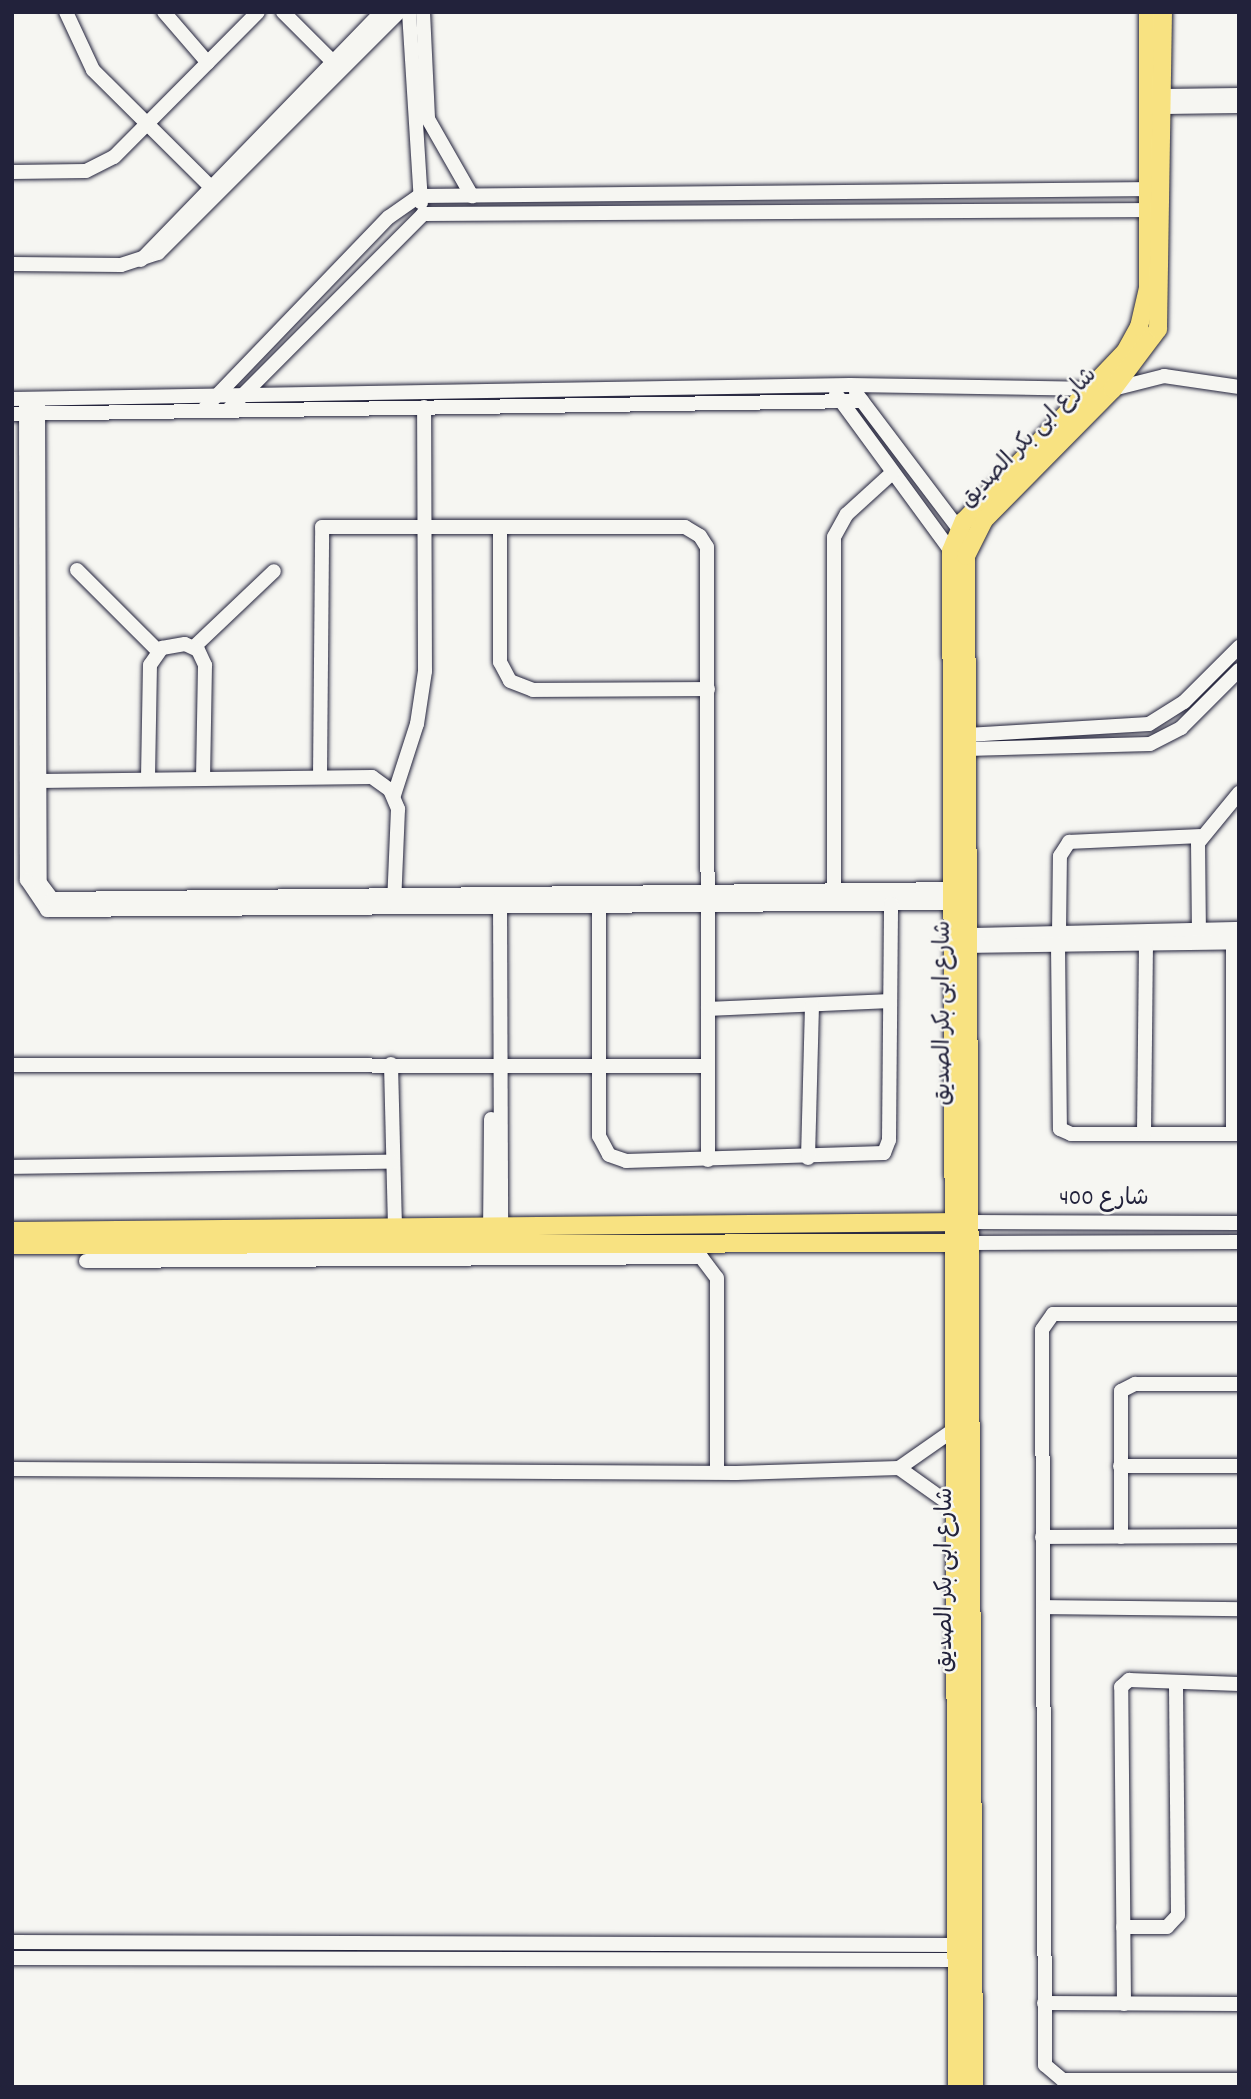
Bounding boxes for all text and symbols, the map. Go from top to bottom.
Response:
street label: شارع ابى بكر الصديق [956,363,1104,515]
street label: شارع ابى بكر الصديق [931,920,959,1106]
street label: شارع 400 [1059,1186,1149,1214]
street label: شارع ابى بكر الصديق [933,1487,961,1673]

